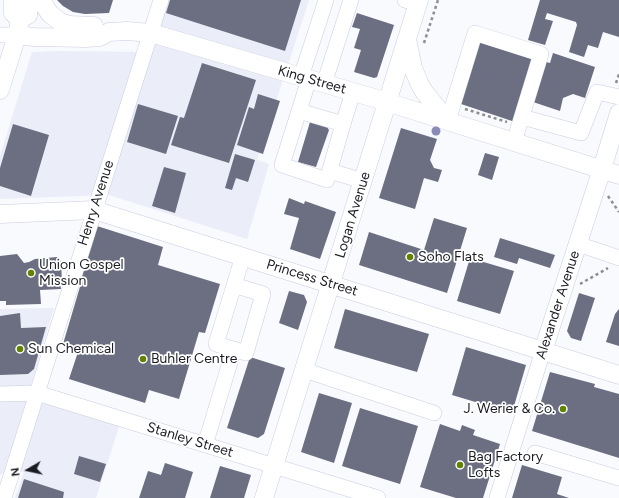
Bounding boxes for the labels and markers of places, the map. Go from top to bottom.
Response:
place label: Soho Flats [418,249,484,265]
marker: Soho Flats [405,252,415,262]
place label: Union Gospel Mission [39,257,124,290]
marker: Union Gospel Mission [26,268,36,278]
place label: Sun Chemical [28,341,114,357]
marker: Sun Chemical [15,344,25,354]
place label: Buhler Centre [151,351,237,367]
marker: Buhler Centre [138,354,148,364]
place label: J. Werier & Co. [463,401,555,417]
marker: J. Werier & Co. [558,404,568,414]
place label: Bag Factory Lofts [468,449,543,482]
marker: Bag Factory Lofts [455,460,465,470]

